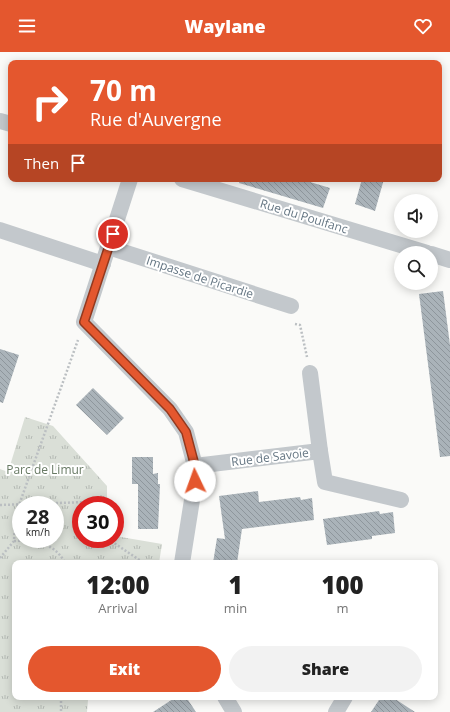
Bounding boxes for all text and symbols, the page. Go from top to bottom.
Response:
text: Waylane [184,14,266,38]
icon: menu [16,15,38,37]
icon: heart [412,15,434,37]
text: 70 m [90,71,157,109]
icon: right [24,76,76,128]
text: Rue d'Auvergne [90,107,222,131]
icon: arrive [67,152,89,174]
text: Then [24,153,59,173]
map controls [394,194,438,290]
button: sound [394,194,438,238]
street label: Rue du Poulfanc [258,195,350,238]
pin [96,217,130,251]
icon: arrive [102,223,124,245]
button: search [394,246,438,290]
street label: Impasse de Picardie [144,252,256,302]
street label: Rue de Savoie [230,444,310,470]
position arrow [174,460,216,502]
park label: Parc de Limur [6,461,84,478]
speed limit sign: 30 [72,496,124,548]
text: 28 [27,503,49,530]
text: km/h [26,525,50,539]
text: 12:00 [86,568,150,601]
text: 1 [228,568,243,601]
text: 100 [321,568,364,601]
text: Arrival [98,599,137,617]
text: min [224,599,247,617]
text: m [337,599,349,617]
button: Exit [28,646,221,692]
button: Share [229,646,422,692]

